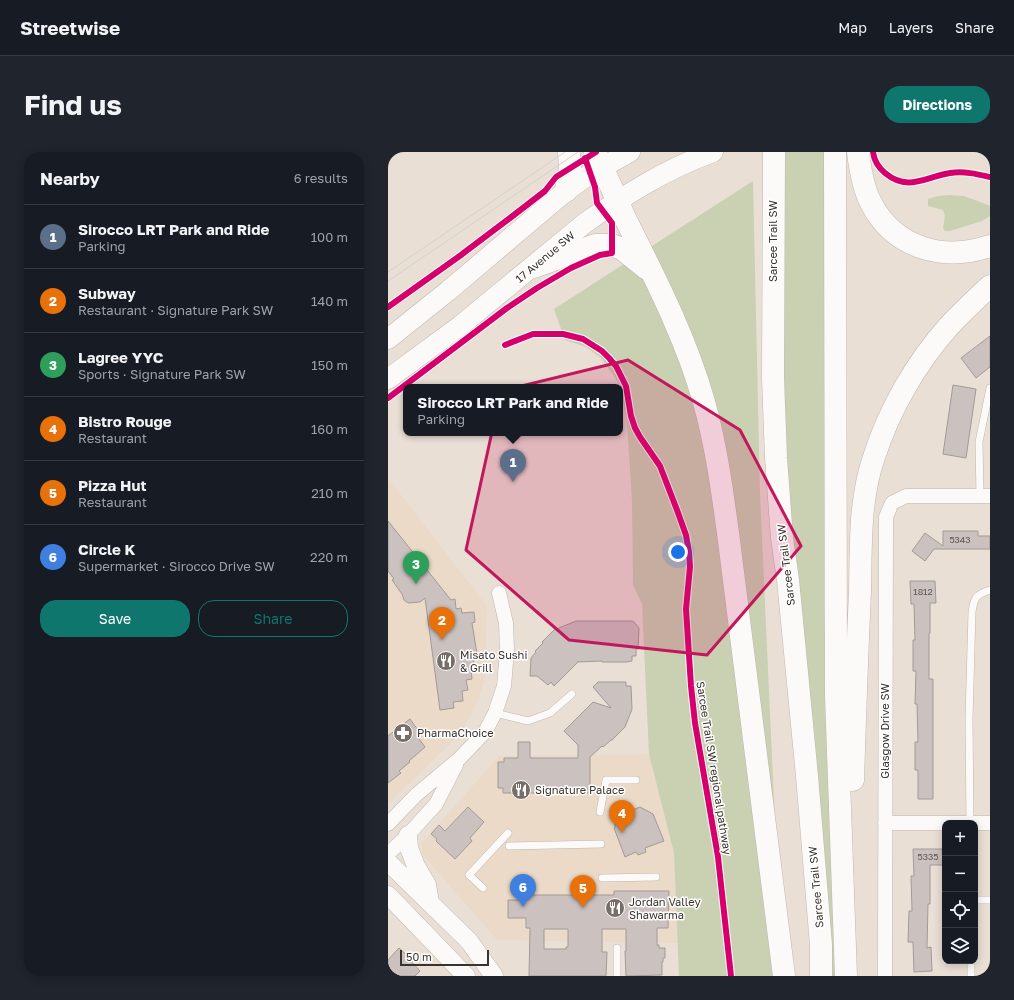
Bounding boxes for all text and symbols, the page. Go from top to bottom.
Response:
text: Streetwise [20,16,120,39]
text: Map [838,19,867,36]
text: Layers [889,19,933,36]
text: Share [955,19,994,36]
button: Directions [884,86,990,123]
text: Find us [24,88,122,121]
text: Nearby [40,168,100,189]
text: 6 results [294,170,348,186]
street label: Sarcee Trail SW [766,200,779,282]
text: Sirocco LRT Park and Ride [78,220,269,238]
street label: 17 Avenue SW [513,228,577,285]
text: 1 [50,229,56,245]
text: 100 m [311,229,348,245]
text: Parking [78,238,126,254]
text: Subway [78,284,136,302]
text: 2 [49,293,57,309]
text: 140 m [311,293,348,309]
text: Restaurant · Signature Park SW [78,302,273,318]
text: Lagree YYC [78,348,164,366]
text: 3 [49,357,57,373]
text: 150 m [311,357,348,373]
text: Sports · Signature Park SW [78,366,246,382]
popup [403,384,623,436]
text: Sirocco LRT Park and Ride [417,393,609,411]
text: Parking [417,411,465,427]
text: Bistro Rouge [78,412,172,430]
text: 4 [49,421,57,437]
text: 160 m [311,421,348,437]
text: Restaurant [78,430,147,446]
pin: 1 [500,449,526,482]
text: Pizza Hut [78,476,146,494]
text: 5 [49,485,57,501]
text: 210 m [311,485,348,501]
text: Restaurant [78,494,147,510]
street label: Sarcee Trail SW [774,523,797,606]
house number: 5343 [949,534,971,545]
text: Circle K [78,540,135,558]
your location [668,542,688,562]
text: 6 [49,549,57,565]
text: 220 m [310,549,348,565]
pin: 3 [403,551,429,584]
text: Supermarket · Sirocco Drive SW [78,558,275,574]
house number: 1812 [913,586,933,597]
button: Save [40,600,190,637]
button: Share [198,600,348,637]
pin: 2 [429,607,455,640]
place label: Misato Sushi & Grill [460,648,527,674]
restaurant icon: Misato Sushi & Grill [435,650,457,672]
street label: Sarcee Trail SW regional pathway [694,680,735,856]
street label: Glasgow Drive SW [878,683,891,779]
pharmacy icon: PharmaChoice [392,722,414,744]
place label: PharmaChoice [417,726,494,739]
restaurant icon: Signature Palace [510,779,532,801]
place label: Signature Palace [535,783,624,796]
pin: 4 [609,800,635,833]
map controls [942,820,978,964]
button: + [942,820,978,856]
street label: Sarcee Trail SW [805,845,826,928]
house number: 5335 [918,851,938,862]
button: − [942,856,978,892]
pin: 6 [510,874,536,907]
pin: 5 [570,875,596,908]
button: locate [942,892,978,928]
place label: Jordan Valley Shawarma [629,895,701,921]
restaurant icon: Jordan Valley Shawarma [604,897,626,919]
button: layers [942,928,978,964]
scale bar [400,948,489,967]
text: 50 m [406,950,432,963]

